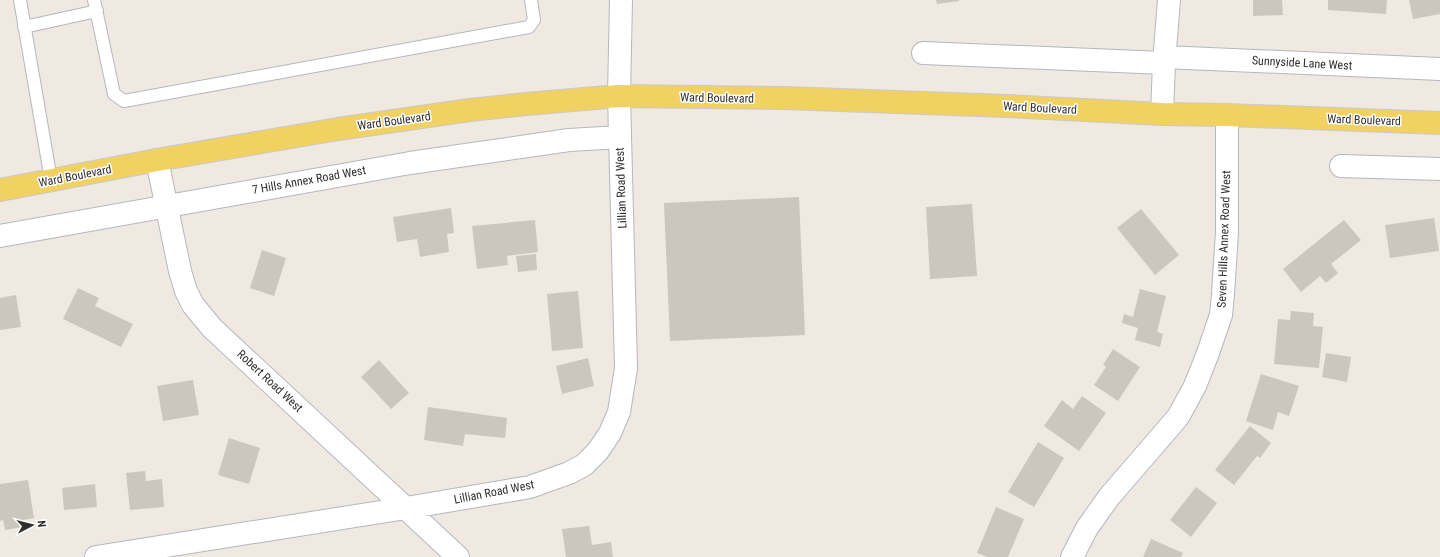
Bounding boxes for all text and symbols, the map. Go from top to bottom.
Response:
street label: Sunnyside Lane West [1251,53,1353,73]
street label: Ward Boulevard [680,90,754,106]
street label: Ward Boulevard [1003,99,1077,117]
street label: Ward Boulevard [356,109,432,133]
street label: Ward Boulevard [1327,112,1401,128]
street label: Lillian Road West [613,147,629,229]
street label: Ward Boulevard [37,162,113,190]
street label: 7 Hills Annex Road West [251,163,367,197]
street label: Seven Hills Annex Road West [1215,170,1233,308]
street label: Robert Road West [234,347,306,415]
street label: Lillian Road West [453,477,536,507]
north arrow [12,505,52,545]
text: N [35,520,48,528]

